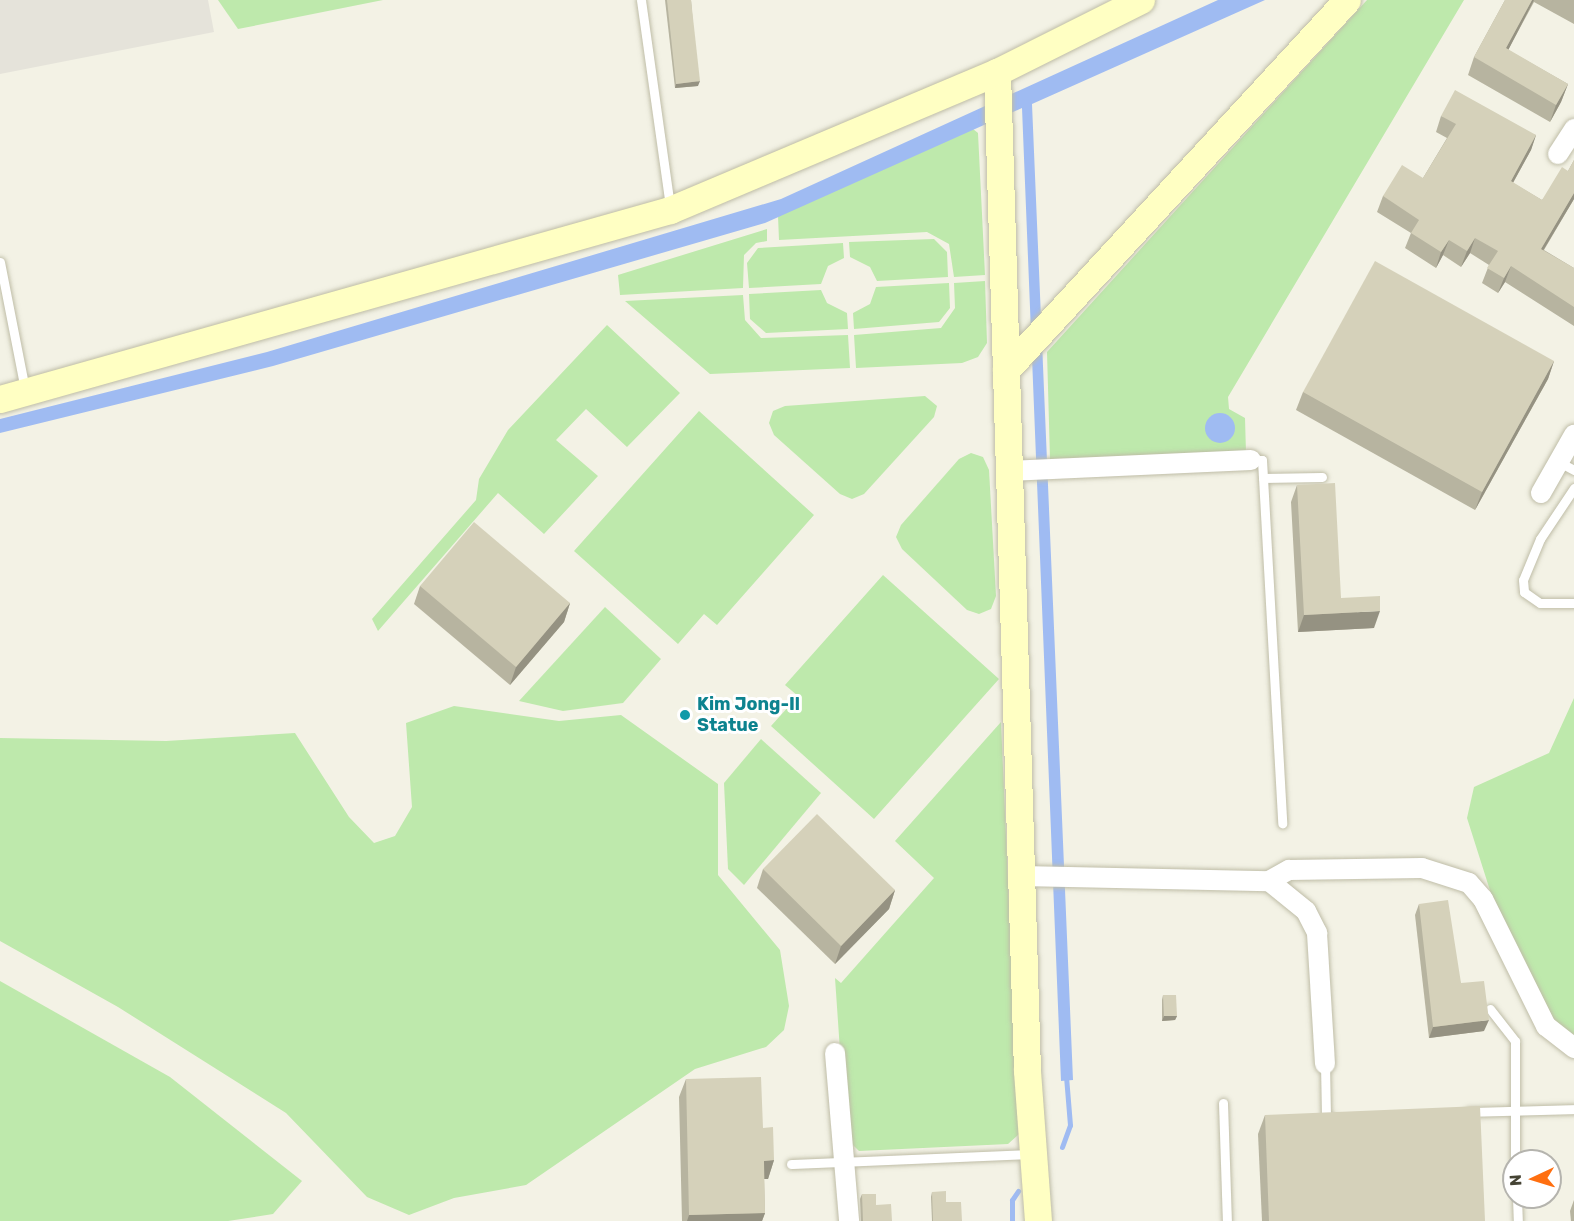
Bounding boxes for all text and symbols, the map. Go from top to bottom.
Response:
place label: Kim Jong-Il Statue [697,694,800,736]
marker: Kim Jong-Il Statue [678,708,692,722]
north arrow [1502,1149,1562,1209]
text: N [1506,1174,1525,1187]

